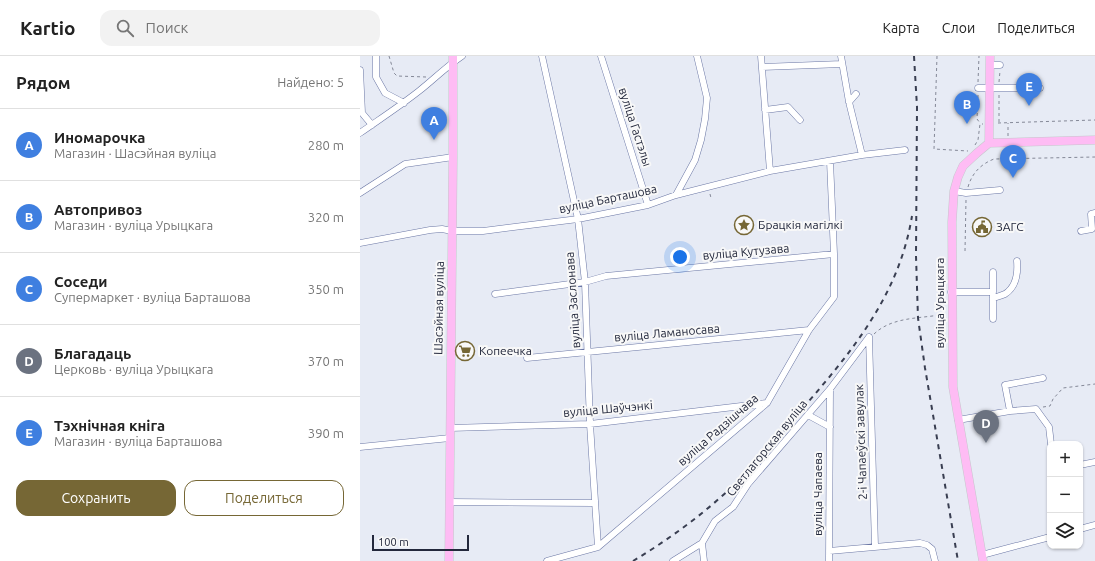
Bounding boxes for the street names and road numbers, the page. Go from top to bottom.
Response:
street label: вуліца Гастэлы [617,86,654,168]
street label: вуліца Барташова [558,182,658,215]
street label: вуліца Кутузава [702,241,790,262]
street label: вуліца Заслонава [563,251,582,349]
street label: вуліца Урыцкага [933,258,946,348]
street label: Шасэйная вуліца [431,261,446,355]
street label: вуліца Ламаносава [614,321,720,344]
street label: 2-і Чапаеўскі завулак [852,384,869,500]
street label: вуліца Радзішчава [675,391,760,468]
street label: Светлагорская вуліца [724,397,809,498]
street label: вуліца Шаўчэнкі [563,398,653,419]
street label: вуліца Чапаева [811,452,824,536]

